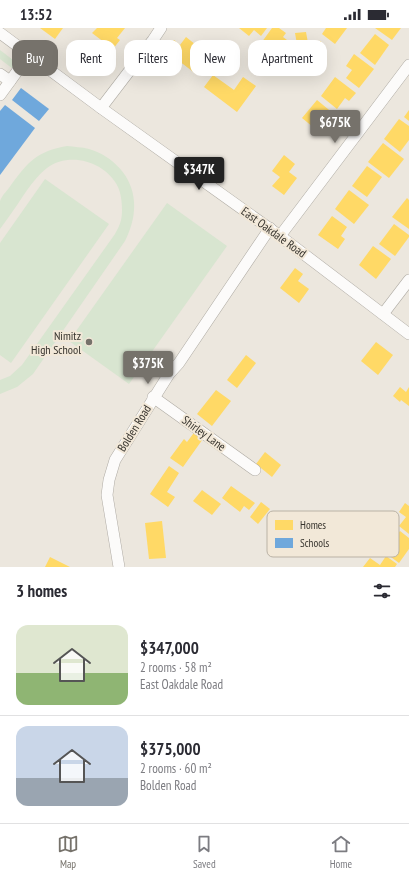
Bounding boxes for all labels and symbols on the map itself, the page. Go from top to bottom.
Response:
pin: $675K [307,110,363,144]
pin: $347K [171,157,227,191]
street label: East Oakdale Road [239,203,309,261]
place label: Nimitz High School [31,328,81,357]
marker: Nimitz High School [84,337,94,347]
pin: $375K [120,351,176,385]
street label: Bolden Road [114,402,154,454]
street label: Shirley Lane [179,412,229,454]
legend [267,511,399,557]
text: Homes [300,518,326,532]
text: Schools [300,536,330,550]

